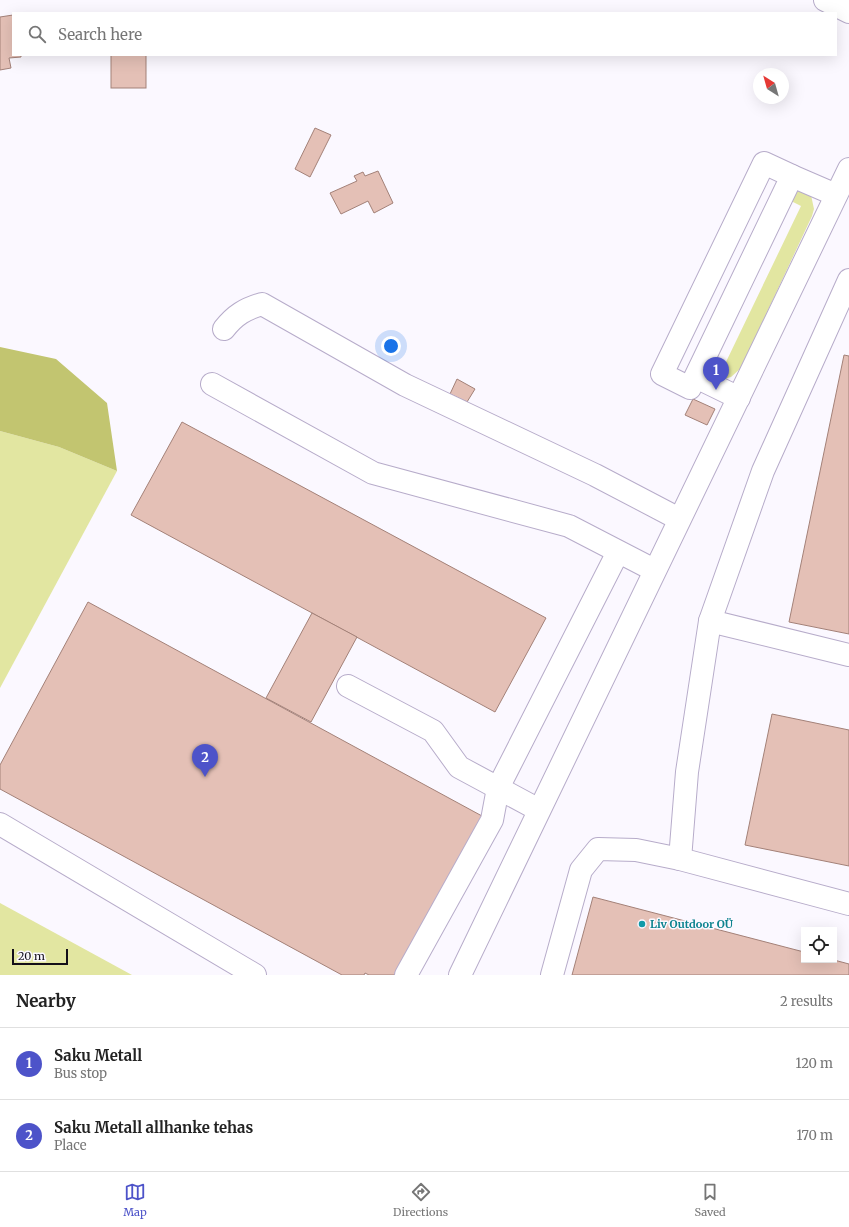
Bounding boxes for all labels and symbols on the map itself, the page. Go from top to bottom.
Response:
north arrow [753,68,789,104]
your location [381,336,401,356]
pin: 1 [703,357,729,390]
pin: 2 [192,744,218,777]
place label: Liv Outdoor OÜ [650,917,734,931]
marker: Liv Outdoor OÜ [637,919,647,929]
scale bar [12,947,68,966]

